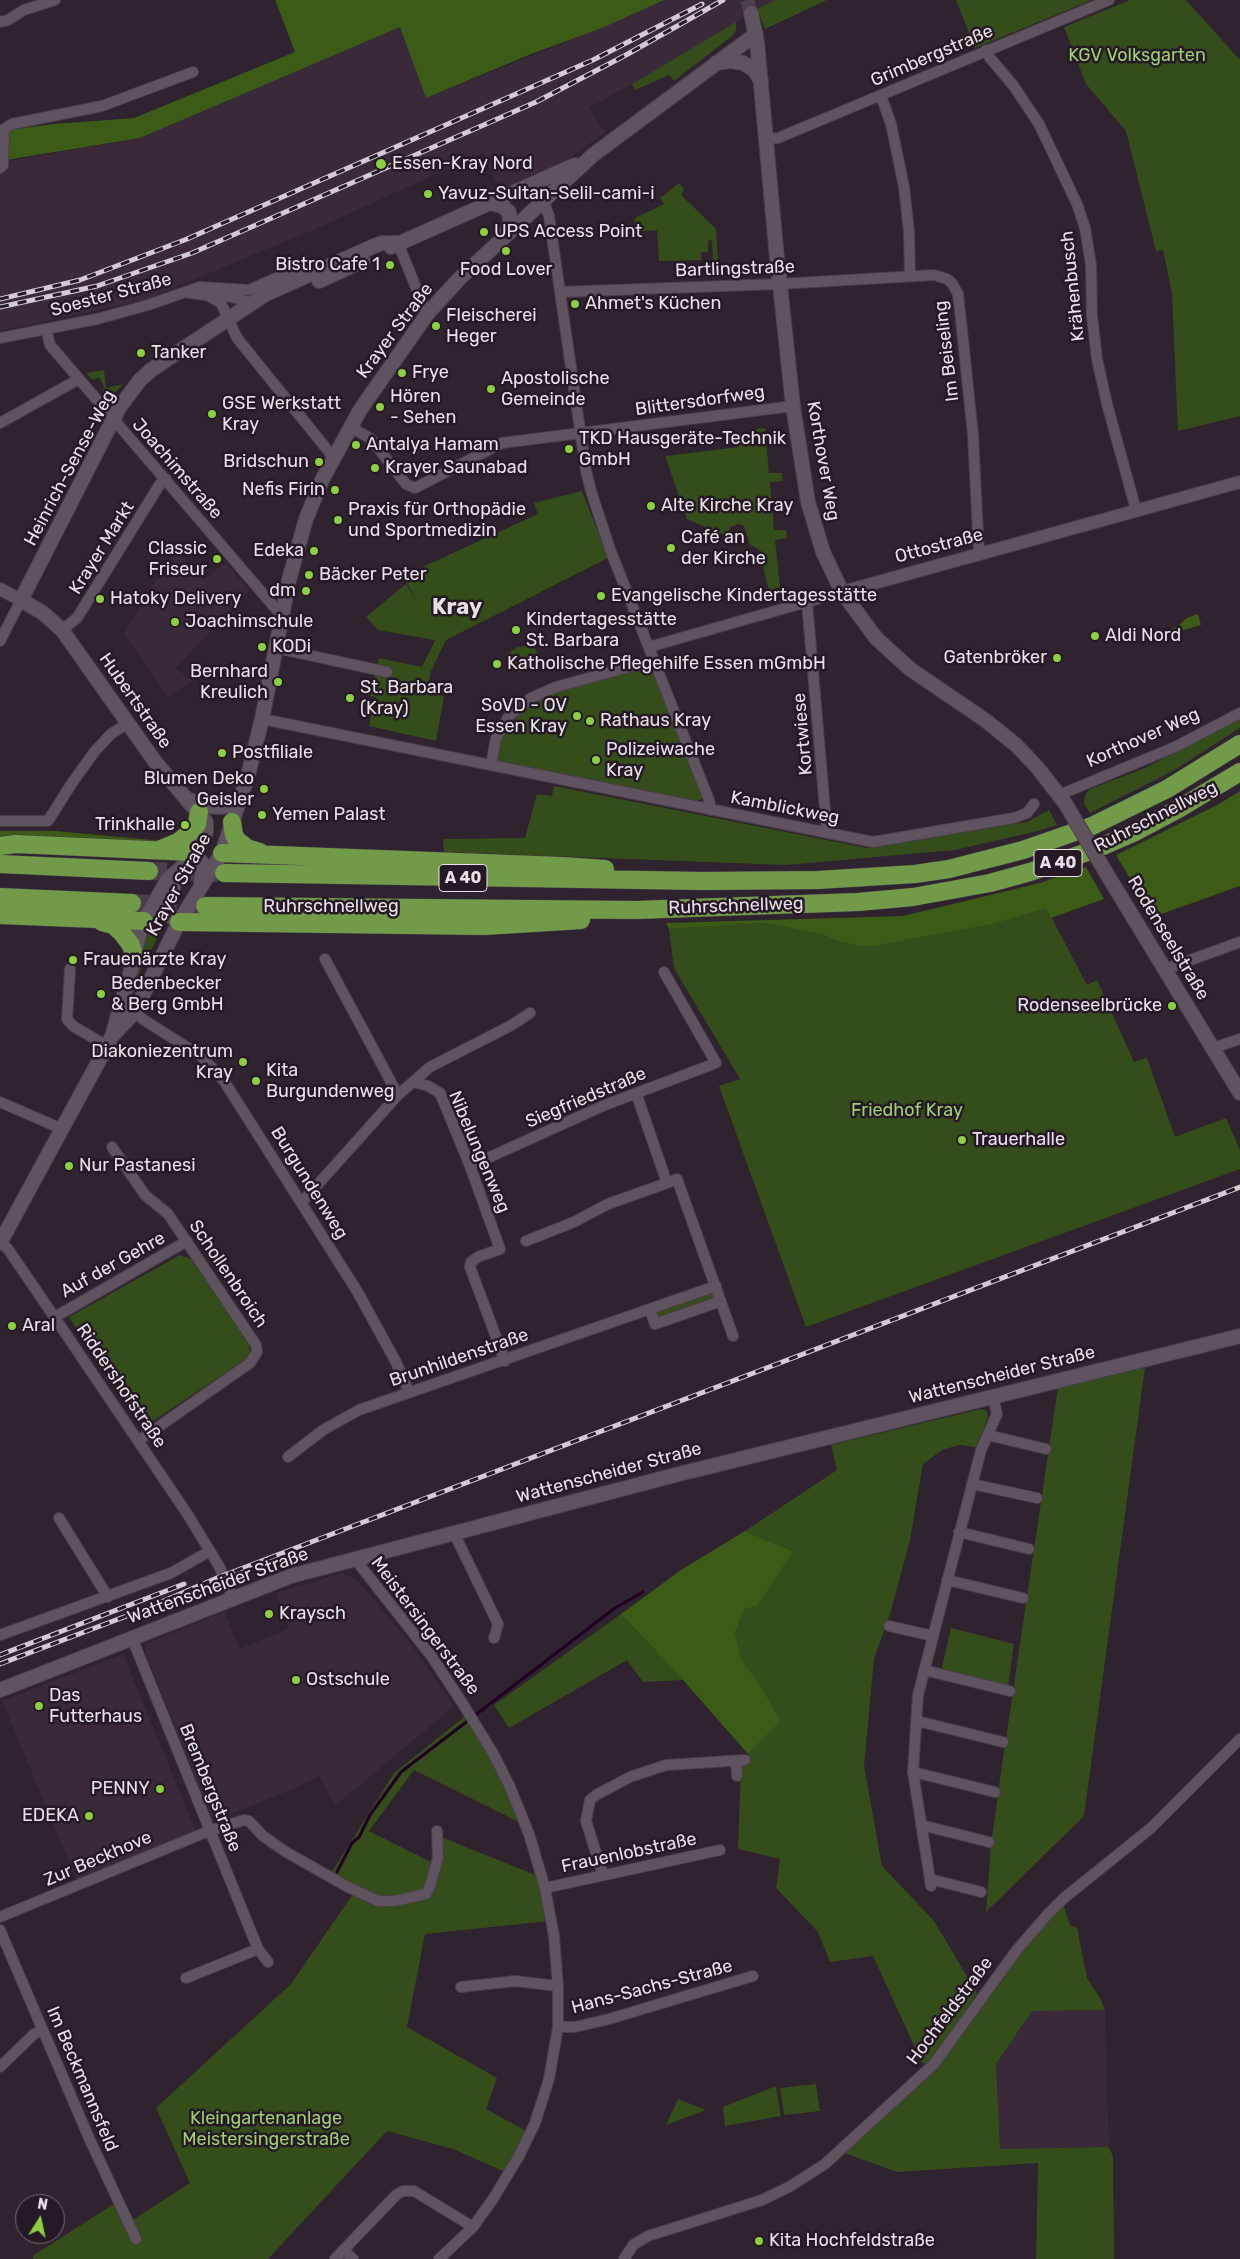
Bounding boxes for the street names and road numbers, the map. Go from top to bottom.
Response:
street label: Grimbergstraße [867,20,997,92]
street label: Krähenbusch [1056,230,1090,342]
street label: Bartlingstraße [675,256,795,282]
street label: Soester Straße [48,268,174,322]
street label: Krayer Straße [352,279,438,383]
street label: Im Beiseling [930,299,964,403]
street label: Blittersdorfweg [634,381,766,421]
street label: Heinrich-Sense-Weg [20,386,120,550]
street label: Korthover Weg [802,399,844,523]
street label: Joachimstraße [127,414,227,524]
street label: Krayer Markt [65,498,139,598]
street label: Ottostraße [893,524,985,568]
street label: Hubertstraße [94,649,176,753]
street label: Kortwiese [789,692,817,776]
street label: Korthover Weg [1083,703,1203,773]
street label: Ruhrschnellweg [1091,777,1221,857]
street label: Kamblickweg [729,787,841,829]
street label: Krayer Straße [142,830,216,940]
road number: A 40 [1034,850,1082,876]
road number: A 40 [439,864,487,891]
street label: Rodenseelstraße [1122,872,1214,1004]
street label: Ruhrschnellweg [668,893,804,919]
street label: Ruhrschnellweg [263,896,399,918]
street label: Siegfriedstraße [522,1063,650,1133]
street label: Nibelungenweg [444,1088,514,1216]
street label: Burgundenweg [266,1123,352,1243]
street label: Schollenbroich [184,1216,272,1332]
street label: Auf der Gehre [57,1227,169,1303]
street label: Riddershofstraße [71,1320,171,1452]
street label: Brunhildenstraße [387,1324,531,1392]
street label: Wattenscheider Straße [907,1341,1097,1409]
street label: Wattenscheider Straße [514,1438,704,1508]
street label: Wattenscheider Straße [125,1543,311,1629]
street label: Meistersingerstraße [366,1553,484,1699]
street label: Brembergstraße [174,1721,246,1855]
street label: Zur Beckhove [41,1827,155,1891]
street label: Frauenlobstraße [559,1828,699,1878]
street label: Hochfeldstraße [902,1953,998,2069]
street label: Hans-Sachs-Straße [569,1955,735,2019]
street label: Im Beckmannsfeld [42,2003,122,2155]

